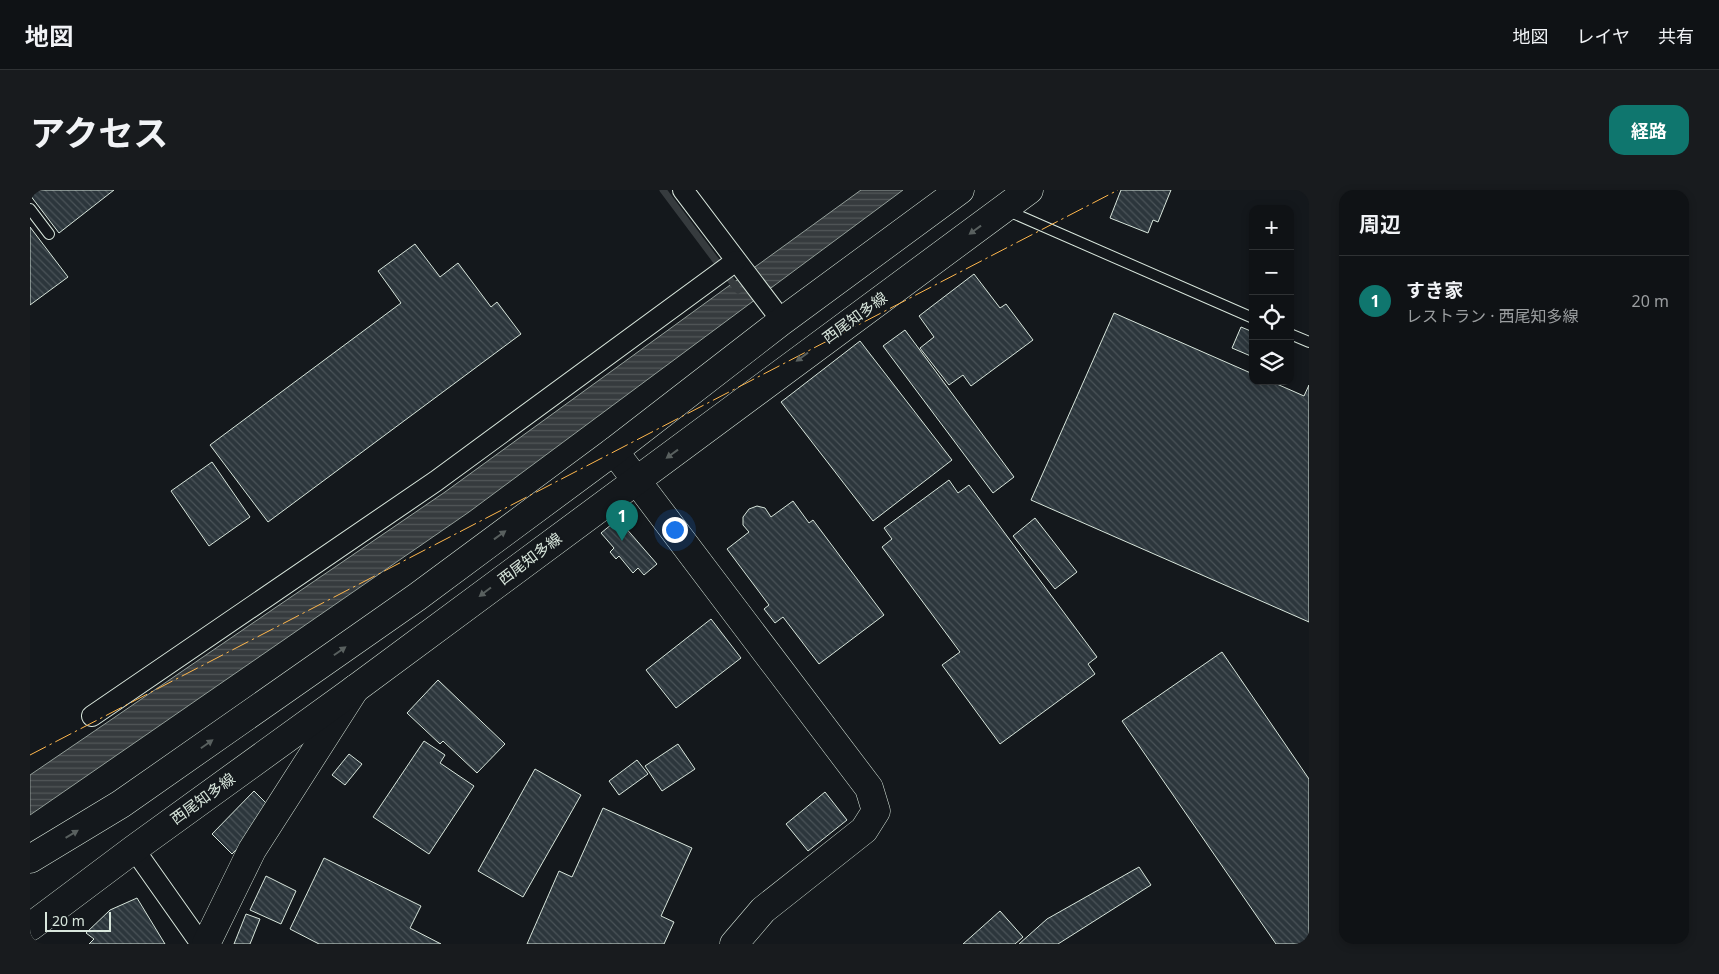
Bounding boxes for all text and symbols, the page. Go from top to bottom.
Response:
text: 地図 [25,19,73,52]
text: 地図 [1513,24,1549,48]
text: レイヤ [1577,24,1630,48]
text: 共有 [1658,24,1694,48]
button: 経路 [1609,105,1689,155]
text: アクセス [30,109,168,156]
map controls [1249,205,1294,385]
button: + [1249,205,1294,250]
text: 周辺 [1359,210,1401,238]
one-way arrow [969,224,982,235]
button: − [1249,250,1294,295]
text: すき家 [1406,277,1463,303]
street label: 西尾知多線 [818,287,891,347]
text: 1 [1370,290,1380,312]
text: 20 m [1632,290,1669,312]
button: locate [1249,295,1294,340]
text: レストラン · 西尾知多線 [1406,305,1579,327]
button: layers [1249,340,1294,385]
one-way arrow [795,352,809,362]
one-way arrow [665,449,679,459]
pin: 1 [606,500,638,541]
your location [662,517,688,543]
street label: 西尾知多線 [493,528,565,589]
one-way arrow [493,530,506,541]
one-way arrow [479,587,492,598]
one-way arrow [333,646,347,656]
one-way arrow [200,739,214,749]
street label: 西尾知多線 [166,768,239,828]
one-way arrow [65,829,78,838]
scale bar [45,909,111,932]
text: 20 m [52,911,85,930]

